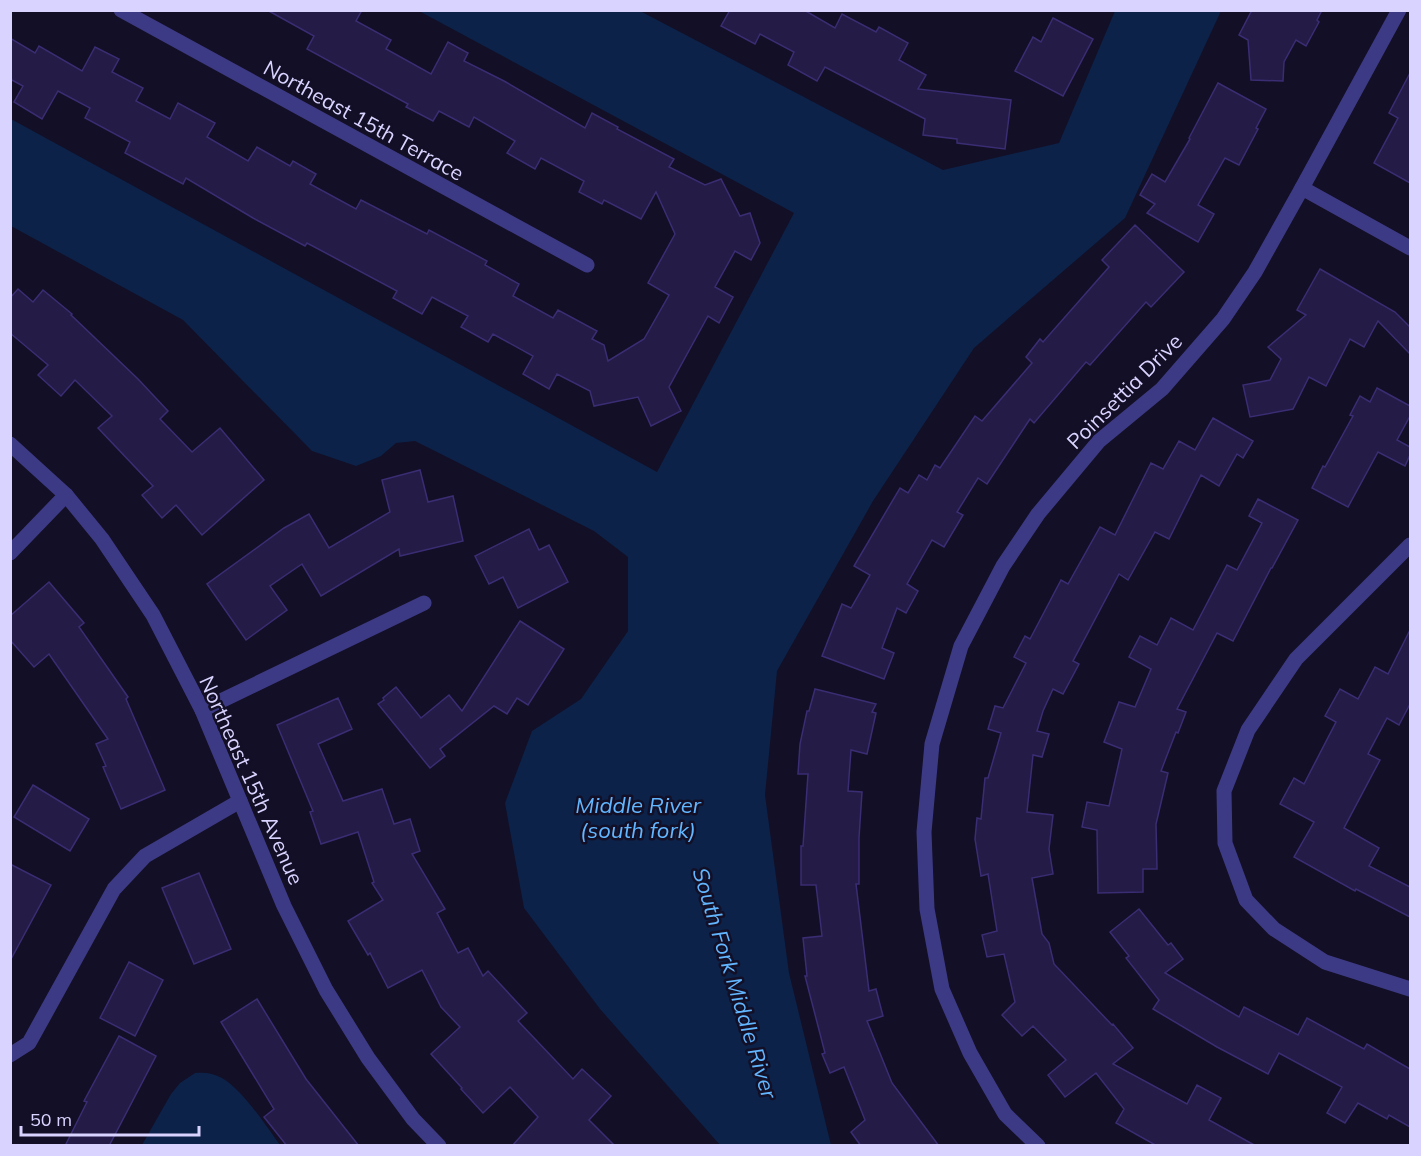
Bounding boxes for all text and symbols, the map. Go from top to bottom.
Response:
street label: Northeast 15th Terrace [259,54,469,186]
street label: Poinsettia Drive [1061,328,1187,454]
street label: Northeast 15th Avenue [194,671,310,889]
water label: Middle River (south fork) [575,791,702,844]
water label: South Fork Middle River [686,864,784,1103]
scale bar [21,1099,200,1137]
text: 50 m [30,1108,72,1131]

